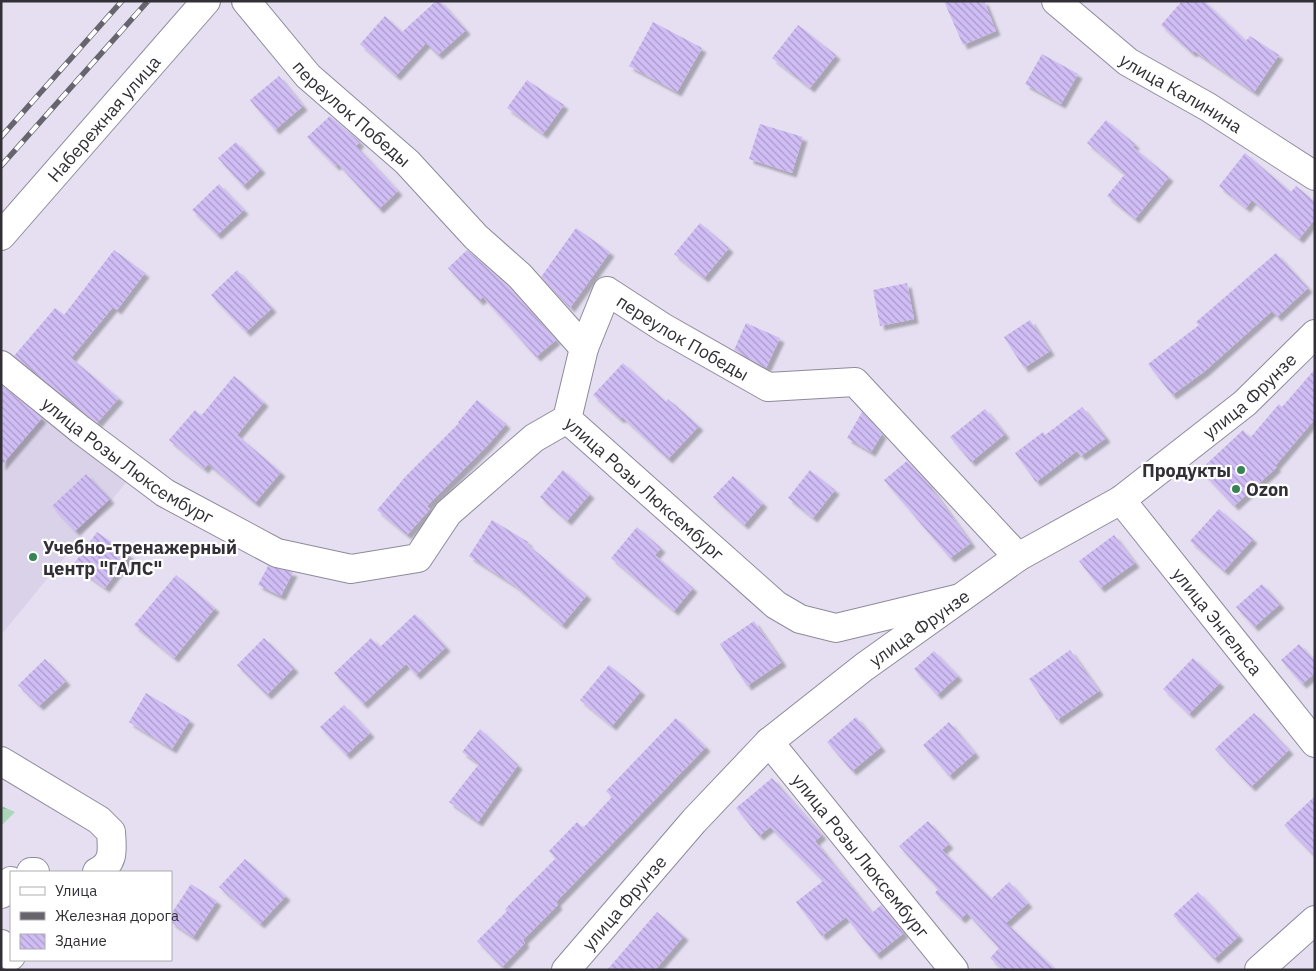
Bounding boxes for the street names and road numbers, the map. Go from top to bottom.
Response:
street label: улица Калинина [1115,48,1247,138]
street label: Набережная улица [42,50,165,186]
street label: переулок Победы [288,55,416,172]
street label: переулок Победы [612,289,753,385]
street label: улица Фрунзе [1198,347,1301,443]
street label: улица Розы Люксембург [37,391,218,529]
street label: улица Розы Люксембург [560,411,729,565]
street label: улица Энгельса [1168,562,1268,680]
street label: улица Фрунзе [864,584,974,671]
street label: улица Розы Люксембург [787,768,935,943]
street label: улица Фрунзе [577,850,671,955]

